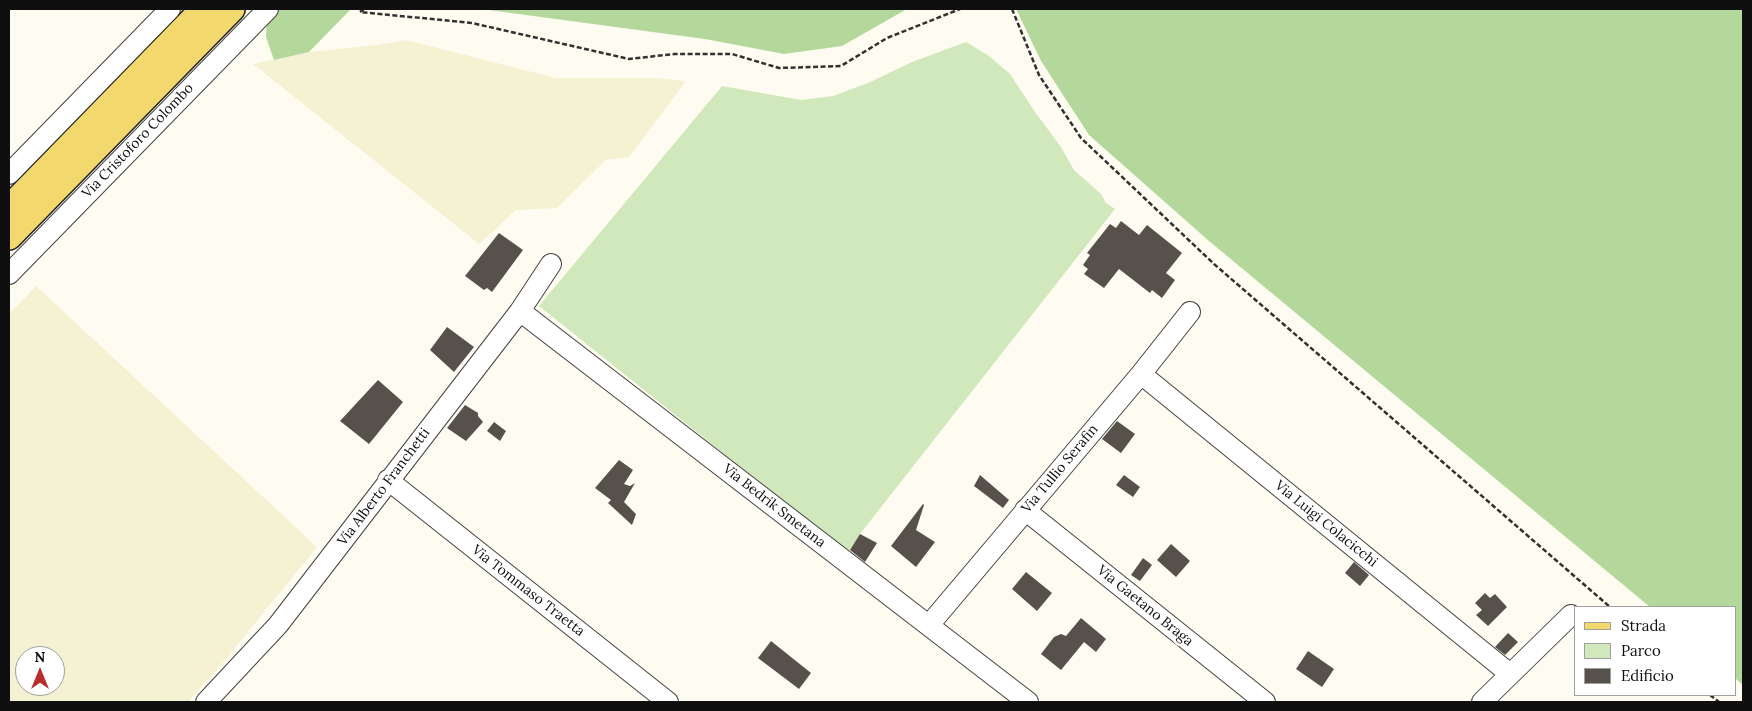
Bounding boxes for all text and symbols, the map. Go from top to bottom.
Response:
street label: Via Cristoforo Colombo [79,80,197,202]
street label: Via Tullio Serafin [1018,421,1102,517]
street label: Via Alberto Franchetti [334,425,434,549]
street label: Via Bedrik Smetana [719,461,829,551]
street label: Via Luigi Colacicchi [1271,477,1381,571]
street label: Via Tommaso Traetta [468,542,588,640]
street label: Via Gaetano Braga [1094,562,1196,650]
legend [1574,606,1737,696]
text: Strada [1621,616,1666,635]
text: Parco [1621,641,1661,660]
north arrow [15,646,65,696]
text: N [35,648,45,666]
text: Edificio [1621,666,1674,685]

